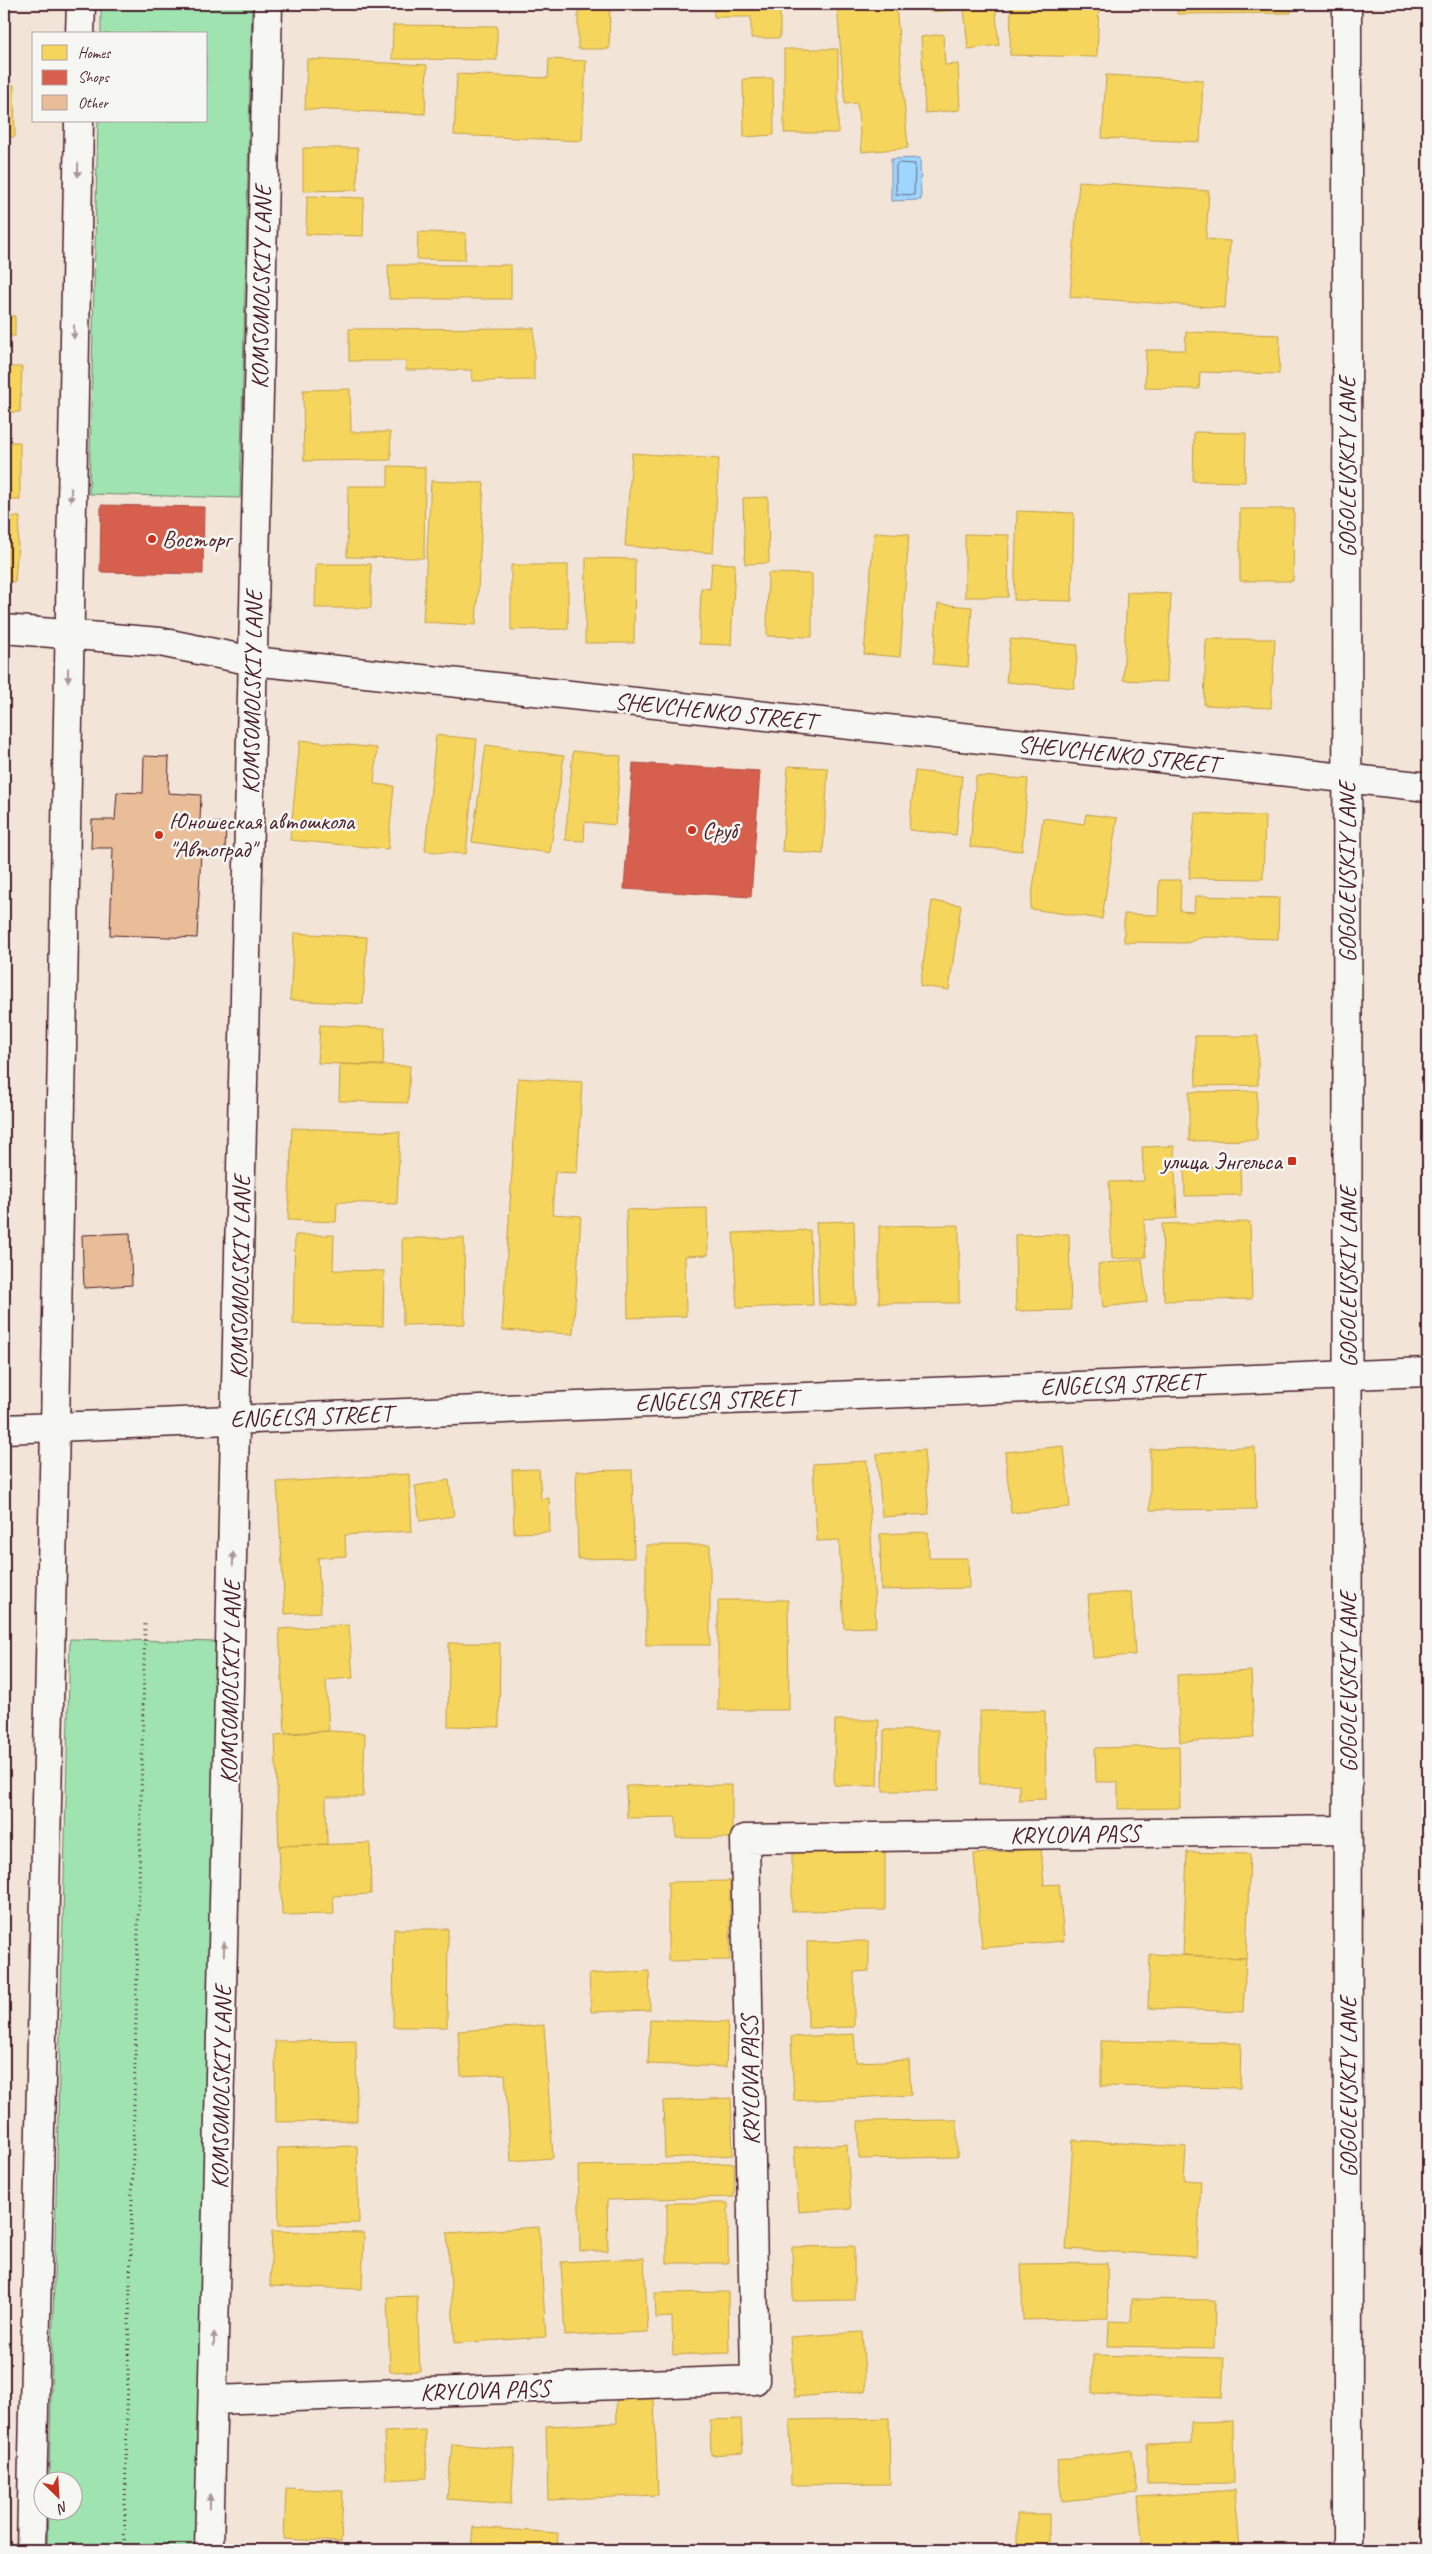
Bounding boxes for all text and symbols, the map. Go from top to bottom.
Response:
legend [32,32,208,122]
text: Homes [78,44,112,63]
text: Shops [78,68,111,87]
text: Other [78,94,109,113]
one-way arrow [74,162,82,178]
street label: KOMSOMOLSKIY LANE [244,182,278,389]
one-way arrow [70,325,78,341]
street label: GOGOLEVSKIY LANE [1332,374,1362,557]
one-way arrow [67,487,75,503]
place label: Восторг [162,524,234,554]
marker: Восторг [146,533,158,545]
street label: KOMSOMOLSKIY LANE [235,587,269,794]
one-way arrow [64,667,72,683]
street label: SHEVCHENKO STREET [613,686,823,737]
street label: SHEVCHENKO STREET [1016,729,1226,780]
street label: GOGOLEVSKIY LANE [1332,779,1362,962]
place label: Юношеская автошкола "Автоград" [169,806,356,864]
place label: Сруб [702,815,741,845]
marker: Сруб [686,824,698,836]
marker: Юношеская автошкола "Автоград" [153,829,165,841]
place label: улица Энгельса [1159,1146,1283,1176]
marker: улица Энгельса [1286,1155,1298,1167]
street label: KOMSOMOLSKIY LANE [223,1172,257,1379]
street label: GOGOLEVSKIY LANE [1333,1184,1363,1367]
street label: ENGELSA STREET [1040,1366,1208,1402]
street label: ENGELSA STREET [635,1382,803,1418]
street label: ENGELSA STREET [230,1398,398,1434]
one-way arrow [229,1551,237,1567]
street label: KOMSOMOLSKIY LANE [213,1577,247,1784]
street label: GOGOLEVSKIY LANE [1333,1589,1363,1772]
street label: KRYLOVA PASS [1010,1818,1143,1850]
one-way arrow [220,1941,228,1957]
street label: KOMSOMOLSKIY LANE [204,1982,238,2189]
street label: GOGOLEVSKIY LANE [1333,1994,1363,2177]
street label: KRYLOVA PASS [734,2012,766,2145]
one-way arrow [211,2331,219,2347]
street label: KRYLOVA PASS [420,2373,554,2407]
north arrow [32,2472,82,2522]
one-way arrow [207,2493,215,2509]
text: N [54,2498,71,2518]

